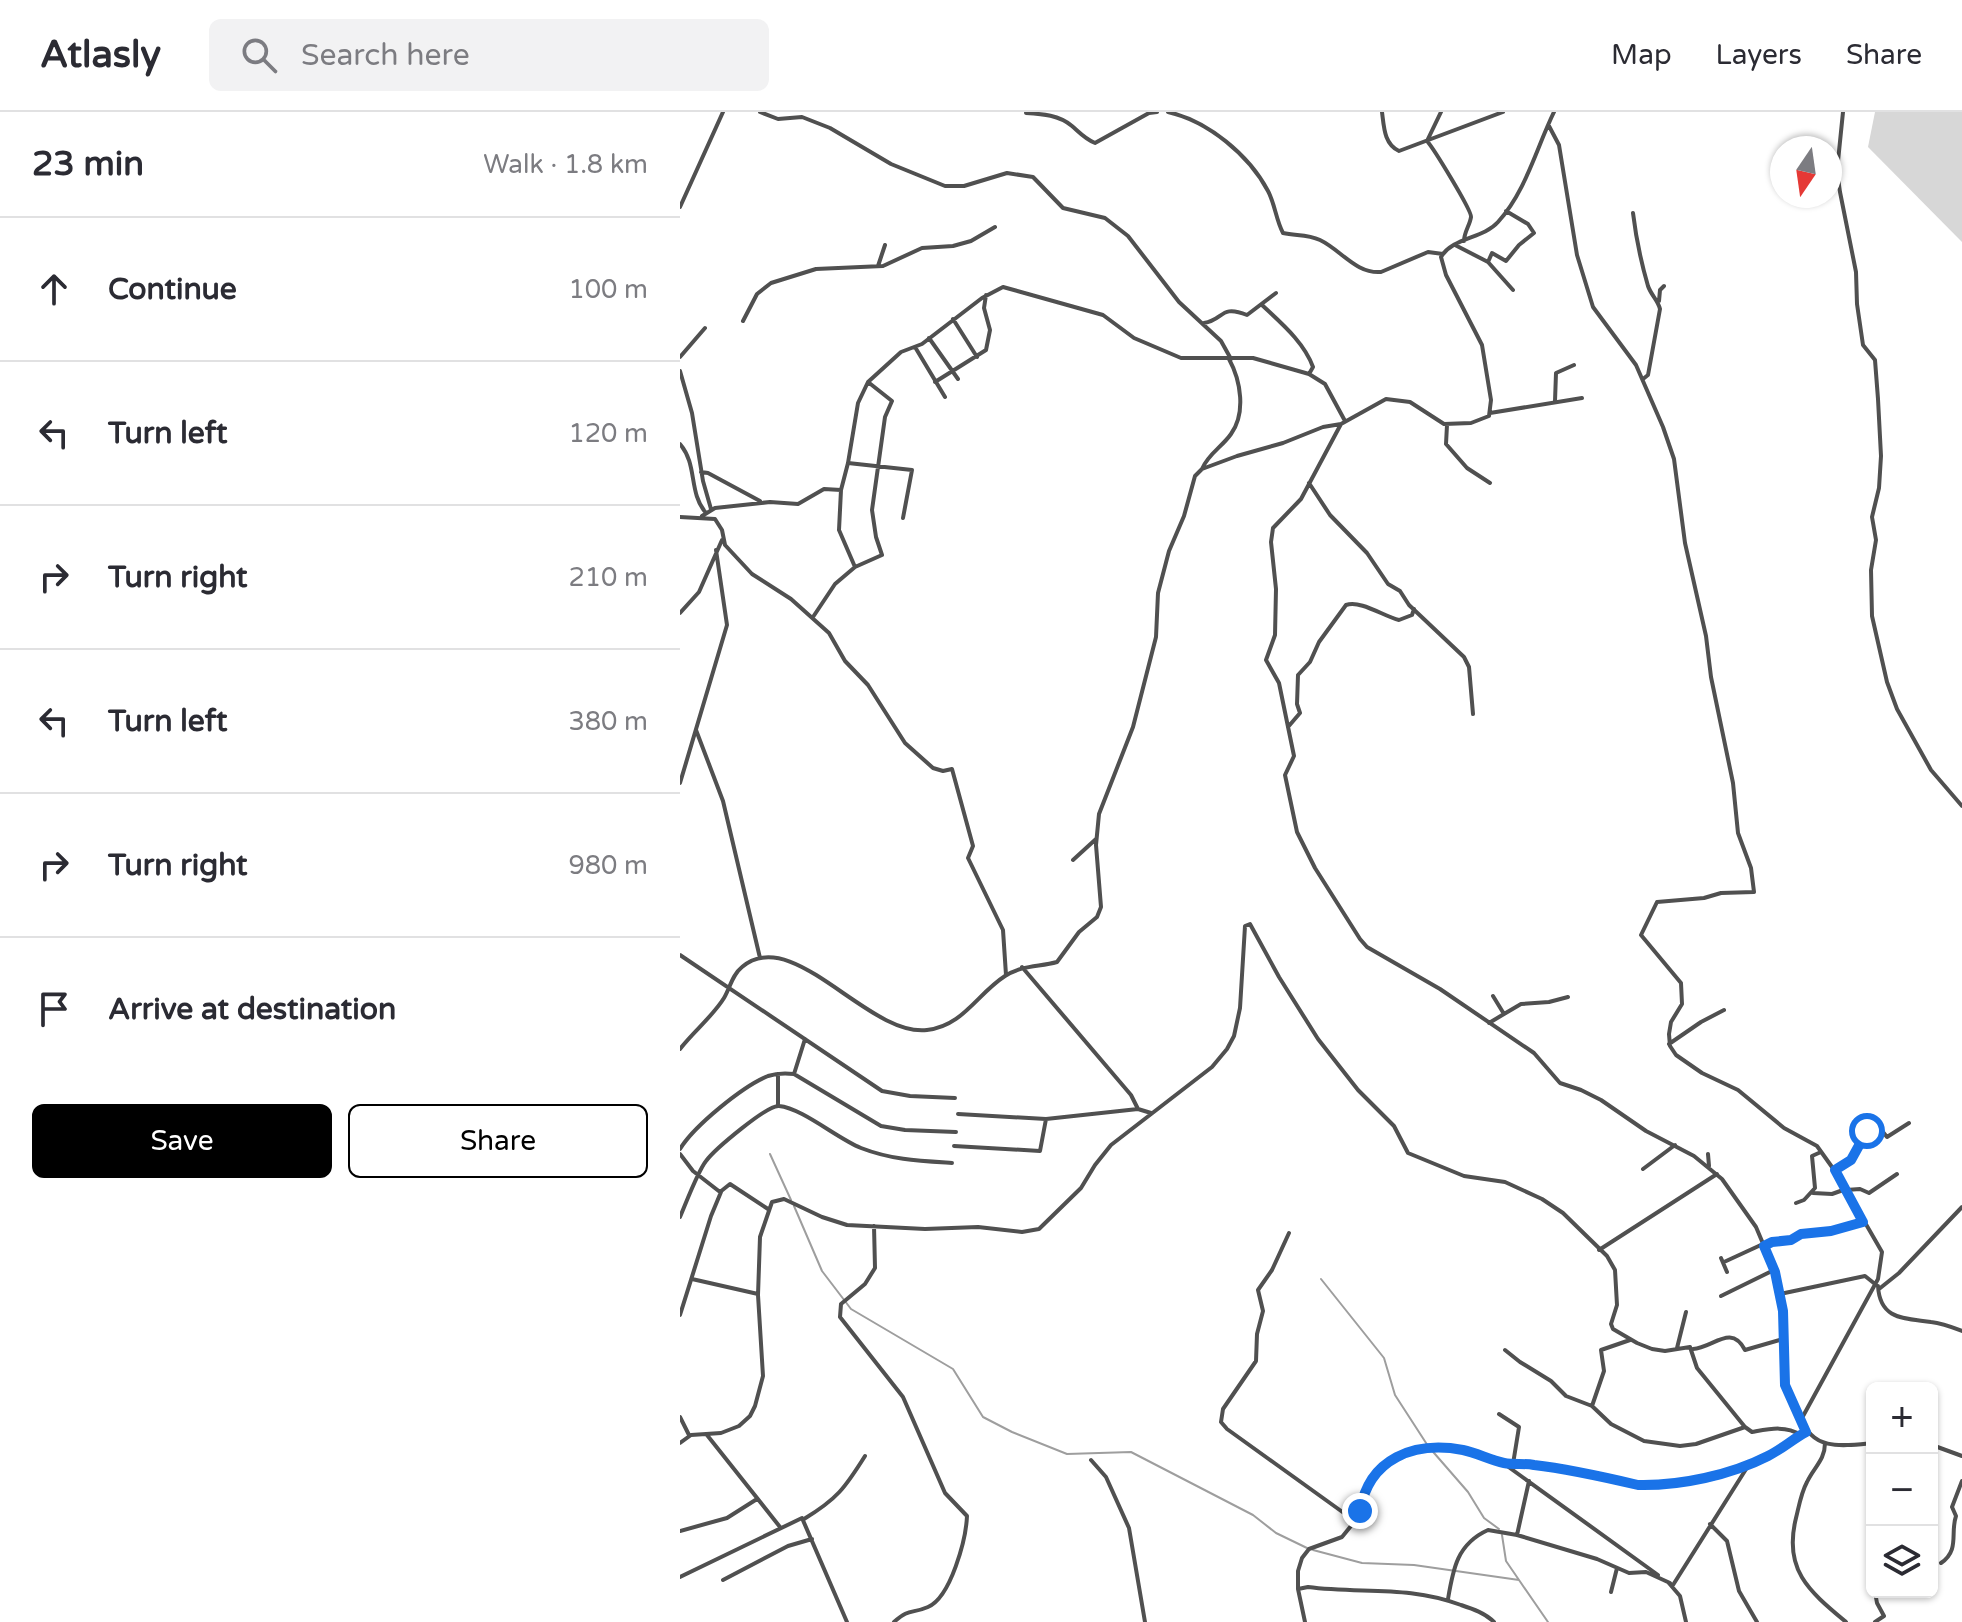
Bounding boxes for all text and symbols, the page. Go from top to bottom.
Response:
search box [209,19,769,91]
text: Atlasly [40,32,161,78]
icon: search [237,33,281,77]
text: Search here [301,37,470,74]
text: Map [1611,38,1672,72]
text: Layers [1716,38,1802,72]
text: Share [1846,38,1922,72]
north arrow [1770,136,1842,208]
text: 23 min [32,144,144,185]
text: Walk · 1.8 km [483,149,648,180]
icon: ahead [32,267,76,311]
text: Continue [108,271,237,308]
text: 100 m [568,274,648,305]
icon: left [32,411,76,455]
text: Turn left [108,415,227,452]
text: 120 m [568,418,648,449]
icon: right [32,555,76,599]
text: Turn right [108,559,248,596]
text: 210 m [568,562,648,593]
icon: left [32,699,76,743]
text: Turn left [108,703,227,740]
text: 380 m [568,706,648,737]
icon: right [32,843,76,887]
text: Turn right [108,847,248,884]
text: 980 m [568,850,648,881]
icon: arrive [32,987,76,1031]
text: Arrive at destination [108,991,396,1028]
button: Save [32,1104,332,1178]
button: Share [348,1104,648,1178]
route start [1849,1113,1885,1149]
map controls [1866,1382,1938,1598]
button: + [1866,1382,1938,1454]
button: − [1866,1454,1938,1526]
route end [1342,1493,1378,1529]
button: layers [1866,1526,1938,1598]

